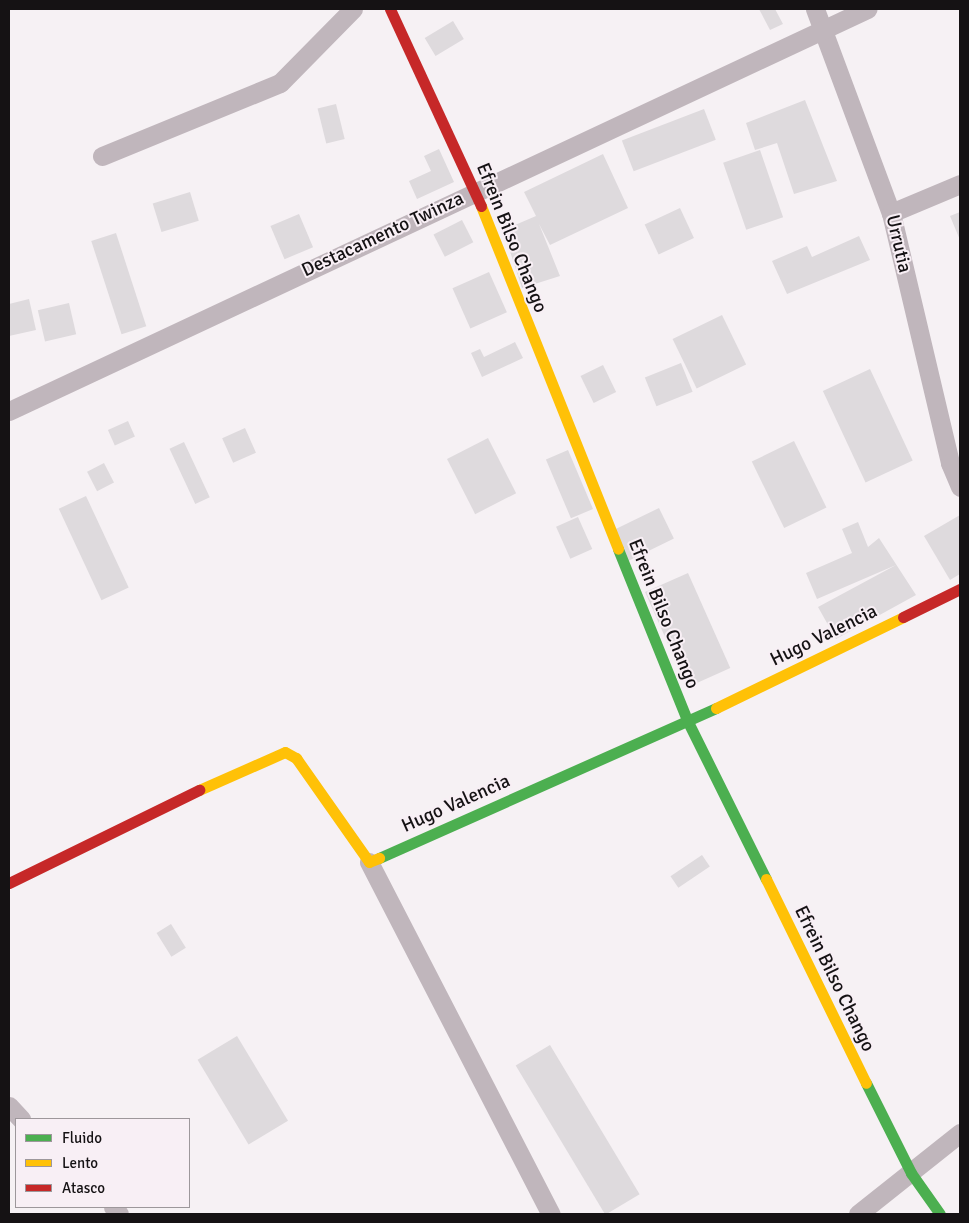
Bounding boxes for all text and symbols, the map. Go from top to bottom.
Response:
street label: Efrein Bilso Chango [471,160,551,316]
street label: Destacamento Twinza [298,187,468,283]
street label: Urrutia [880,213,916,275]
street label: Efrein Bilso Chango [623,536,703,692]
street label: Hugo Valencia [767,600,881,672]
street label: Hugo Valencia [398,770,514,838]
street label: Efrein Bilso Chango [789,902,879,1056]
legend [15,1118,190,1208]
text: Fluido [62,1129,102,1147]
text: Lento [62,1154,98,1172]
text: Atasco [62,1179,105,1197]

